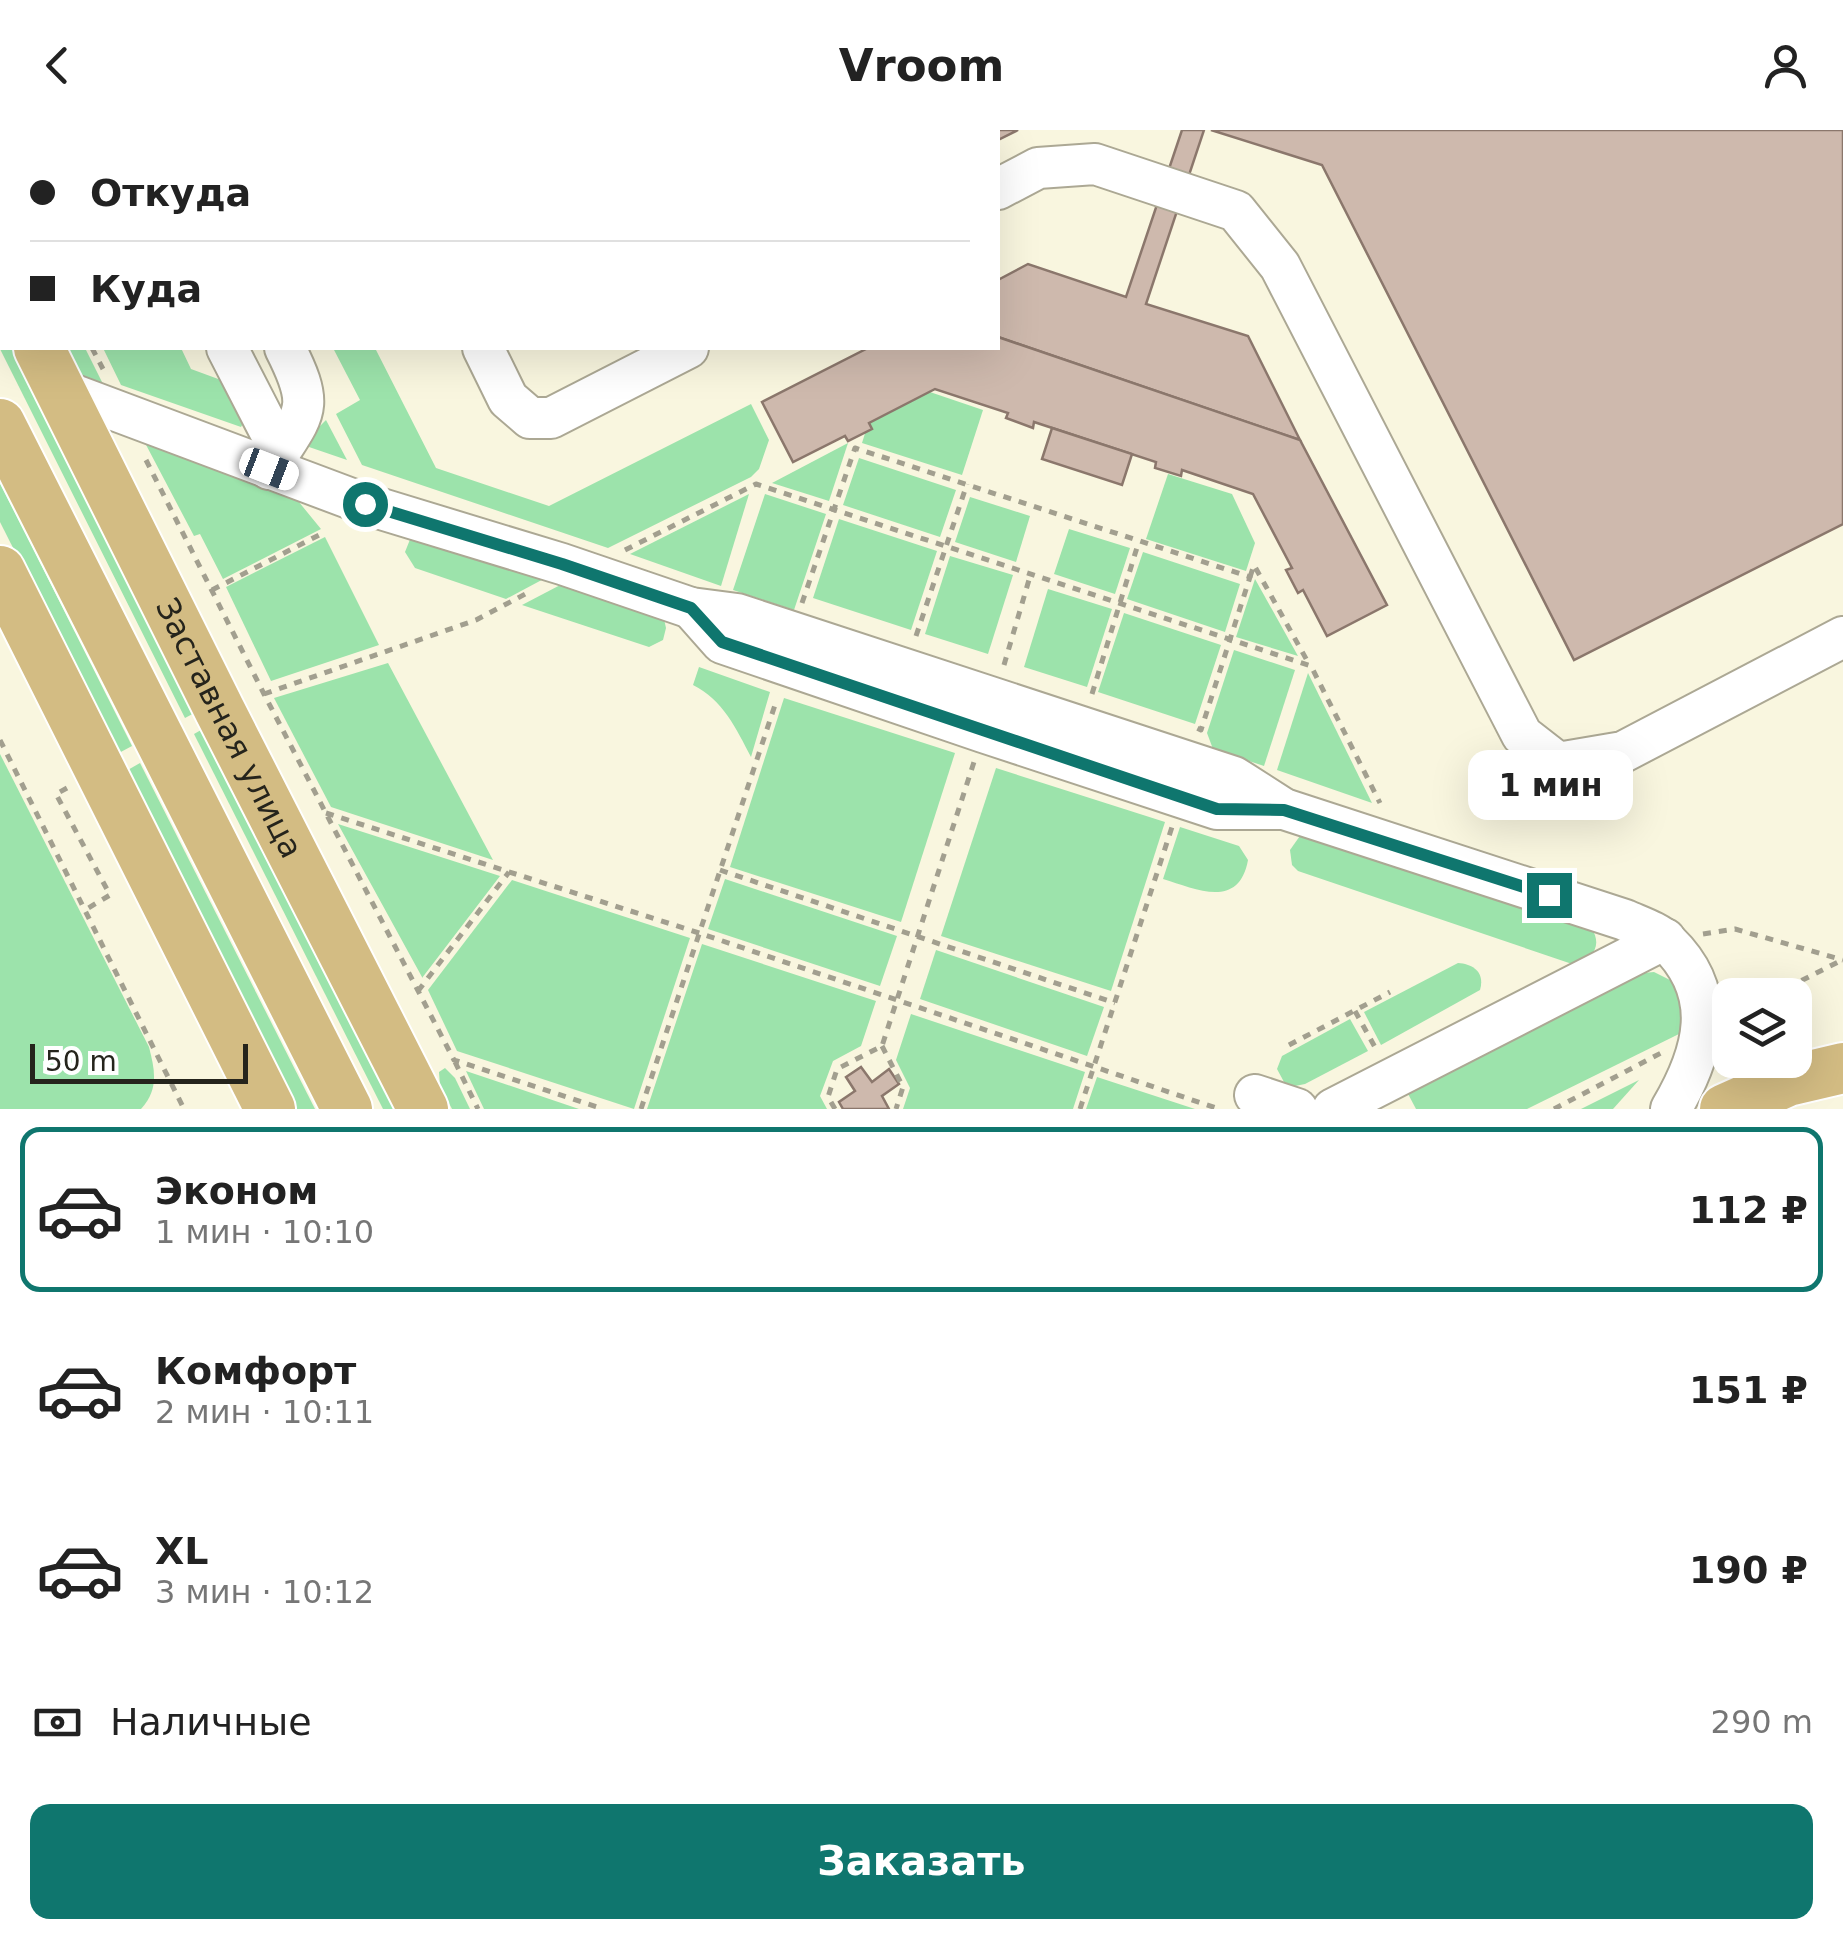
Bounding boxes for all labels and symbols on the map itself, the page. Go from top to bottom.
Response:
car [236,444,302,494]
route start [343,482,388,527]
street label: Заставная улица [148,592,311,864]
callout: 1 мин [1466,750,1632,820]
route end [1527,873,1572,918]
scale bar [30,1039,248,1084]

